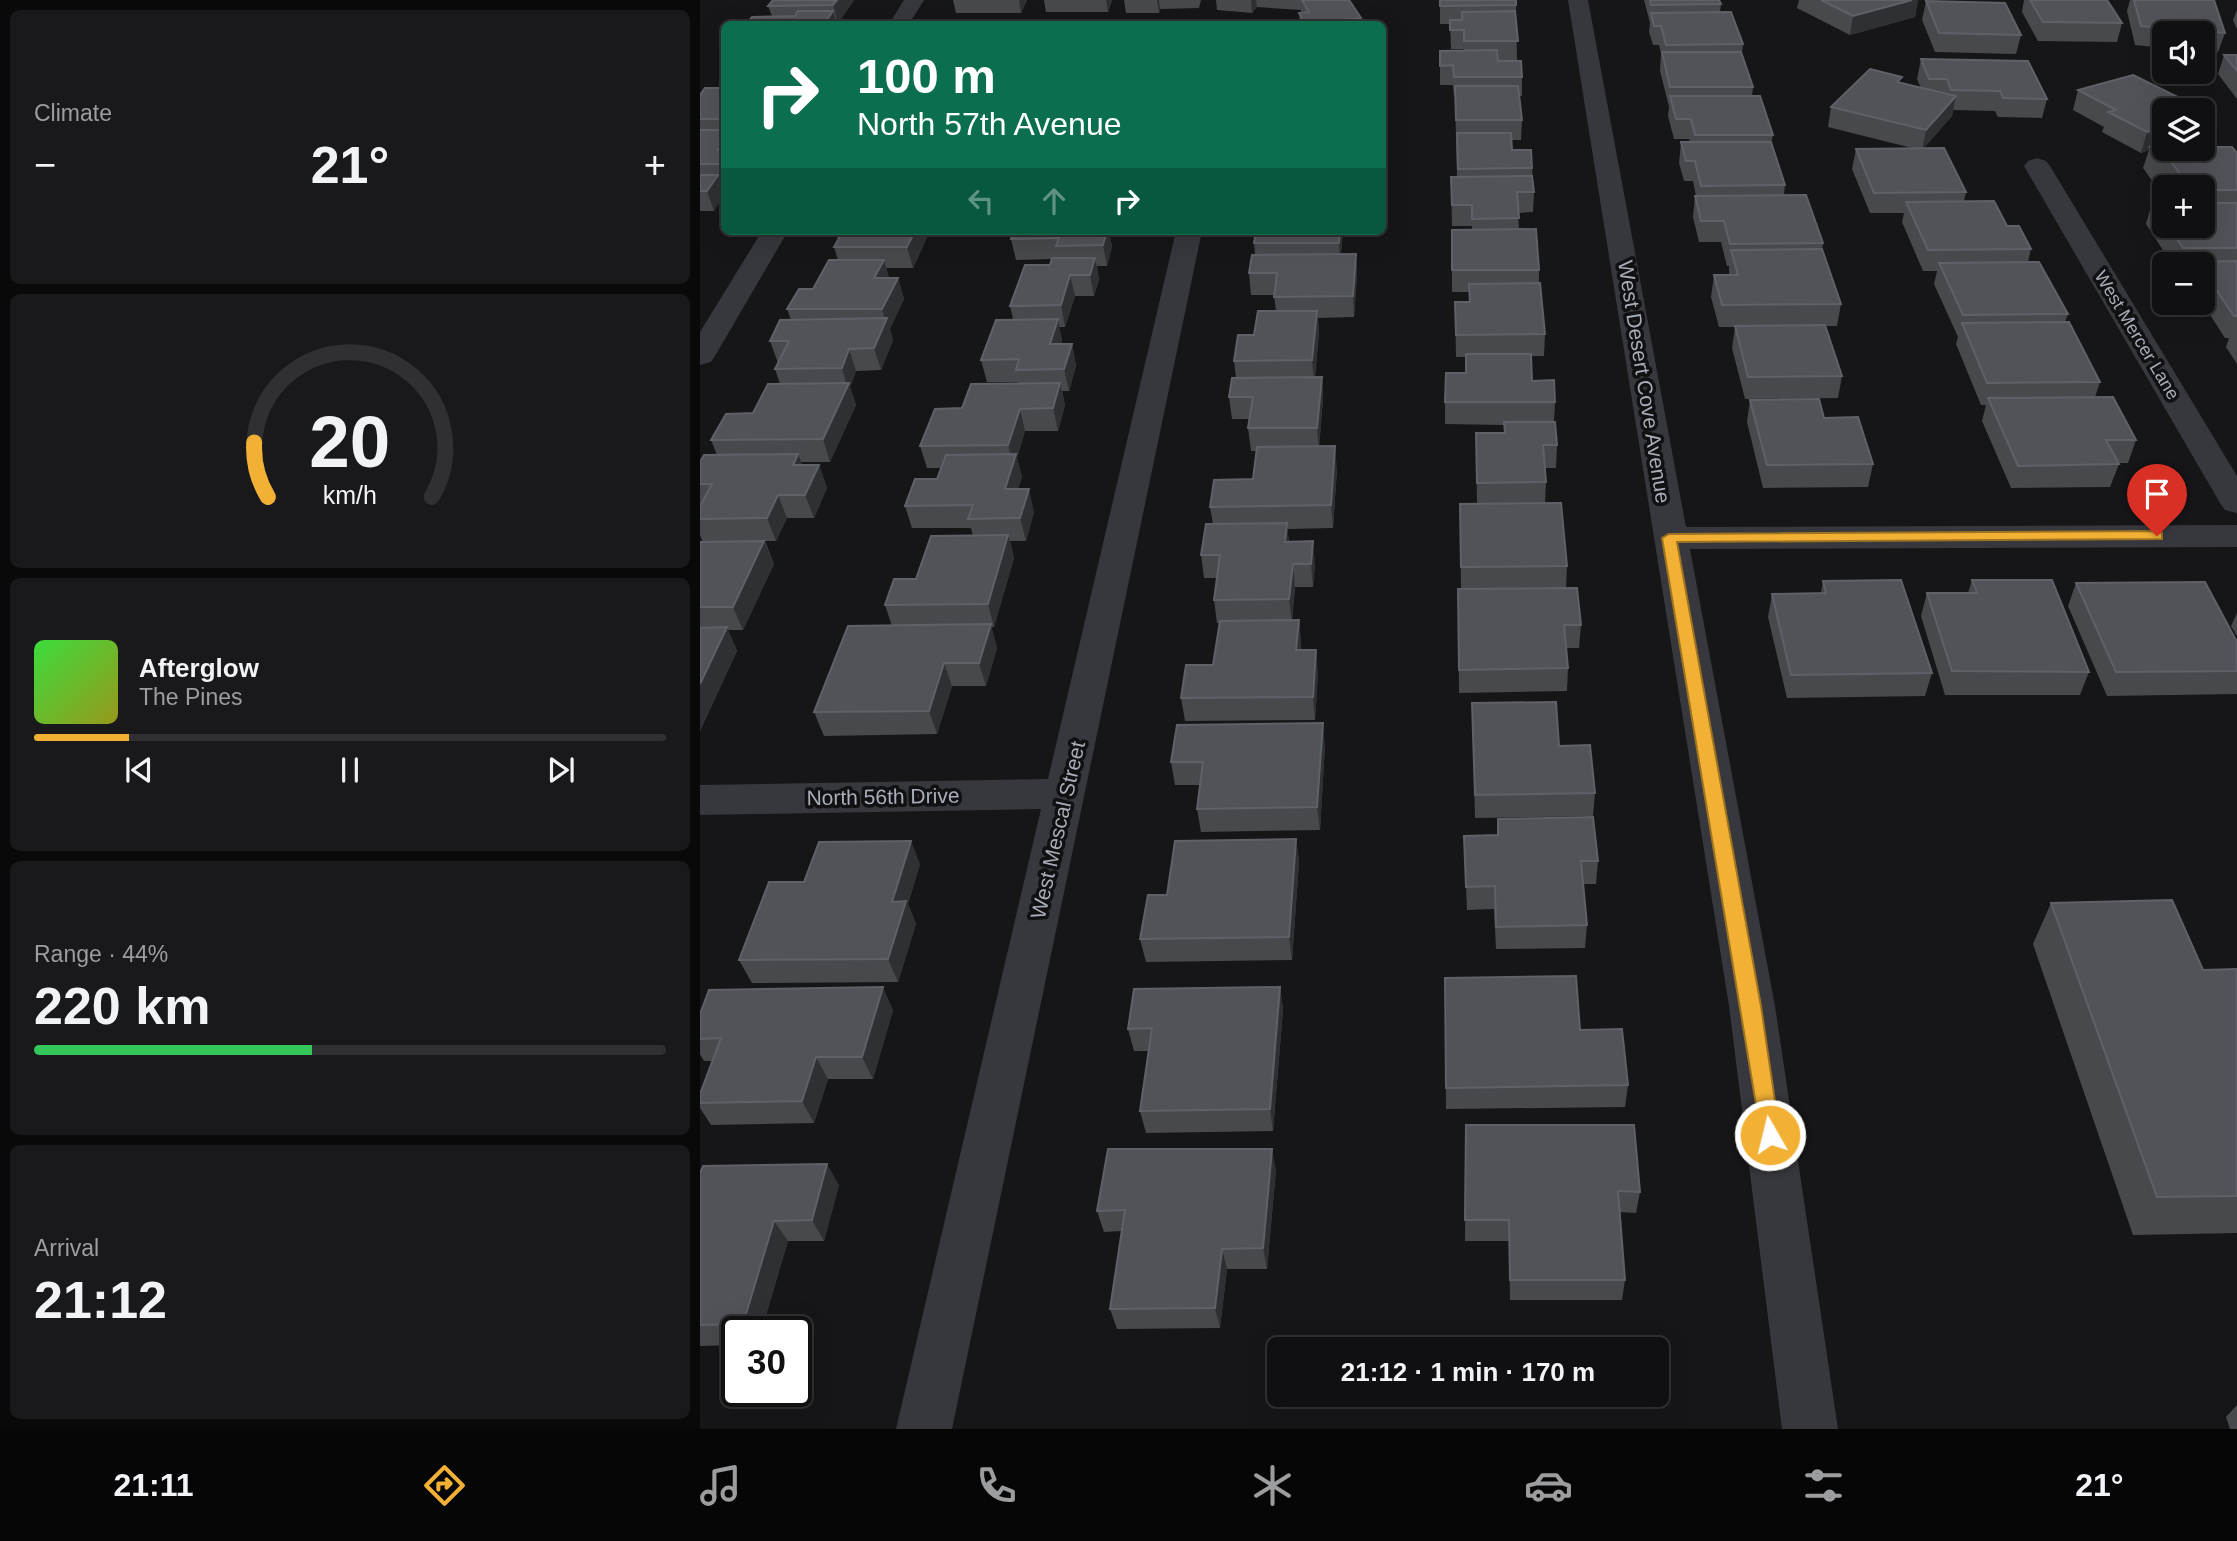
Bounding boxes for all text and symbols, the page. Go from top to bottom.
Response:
map controls [2152,21,2215,315]
button: sound [2152,21,2215,84]
icon: right [742,49,833,140]
text: 100 m [857,49,996,103]
button: layers [2152,98,2215,161]
text: Climate [34,100,112,126]
text: North 57th Avenue [857,106,1122,142]
text: 21° [311,136,389,194]
text: − [34,144,56,186]
text: + [644,144,666,186]
button: + [2152,175,2215,238]
icon: left [962,182,1000,220]
icon: ahead [1035,182,1073,220]
icon: right [1108,182,1146,220]
button: − [2152,252,2215,315]
street label: West Desert Cove Avenue [1614,259,1675,505]
street label: West Mercer Lane [2091,267,2183,403]
text: 20 [310,401,390,482]
pin [2127,464,2187,536]
icon: arrive [2138,475,2176,513]
text: km/h [323,480,377,508]
text: Afterglow [139,653,259,683]
text: The Pines [139,684,243,710]
street label: West Mescal Street [1026,739,1089,921]
icon: previous [120,751,158,789]
icon: pause [331,751,369,789]
icon: next [542,751,580,789]
street label: North 56th Drive [806,784,960,809]
text: Range · 44% [34,941,168,967]
text: 220 km [34,977,210,1035]
position arrow [1733,1098,1807,1172]
text: Arrival [34,1235,99,1261]
text: 21:12 [34,1271,167,1329]
speed limit sign: 30 [721,1316,812,1407]
text: 21:12 · 1 min · 170 m [1341,1357,1595,1387]
icon: directions [420,1461,469,1510]
icon: music [696,1461,745,1510]
icon: phone [972,1461,1021,1510]
icon: climate [1248,1461,1297,1510]
icon: car [1524,1461,1573,1510]
icon: filters [1799,1461,1848,1510]
text: 21:11 [113,1467,193,1503]
text: 21° [2075,1467,2124,1503]

